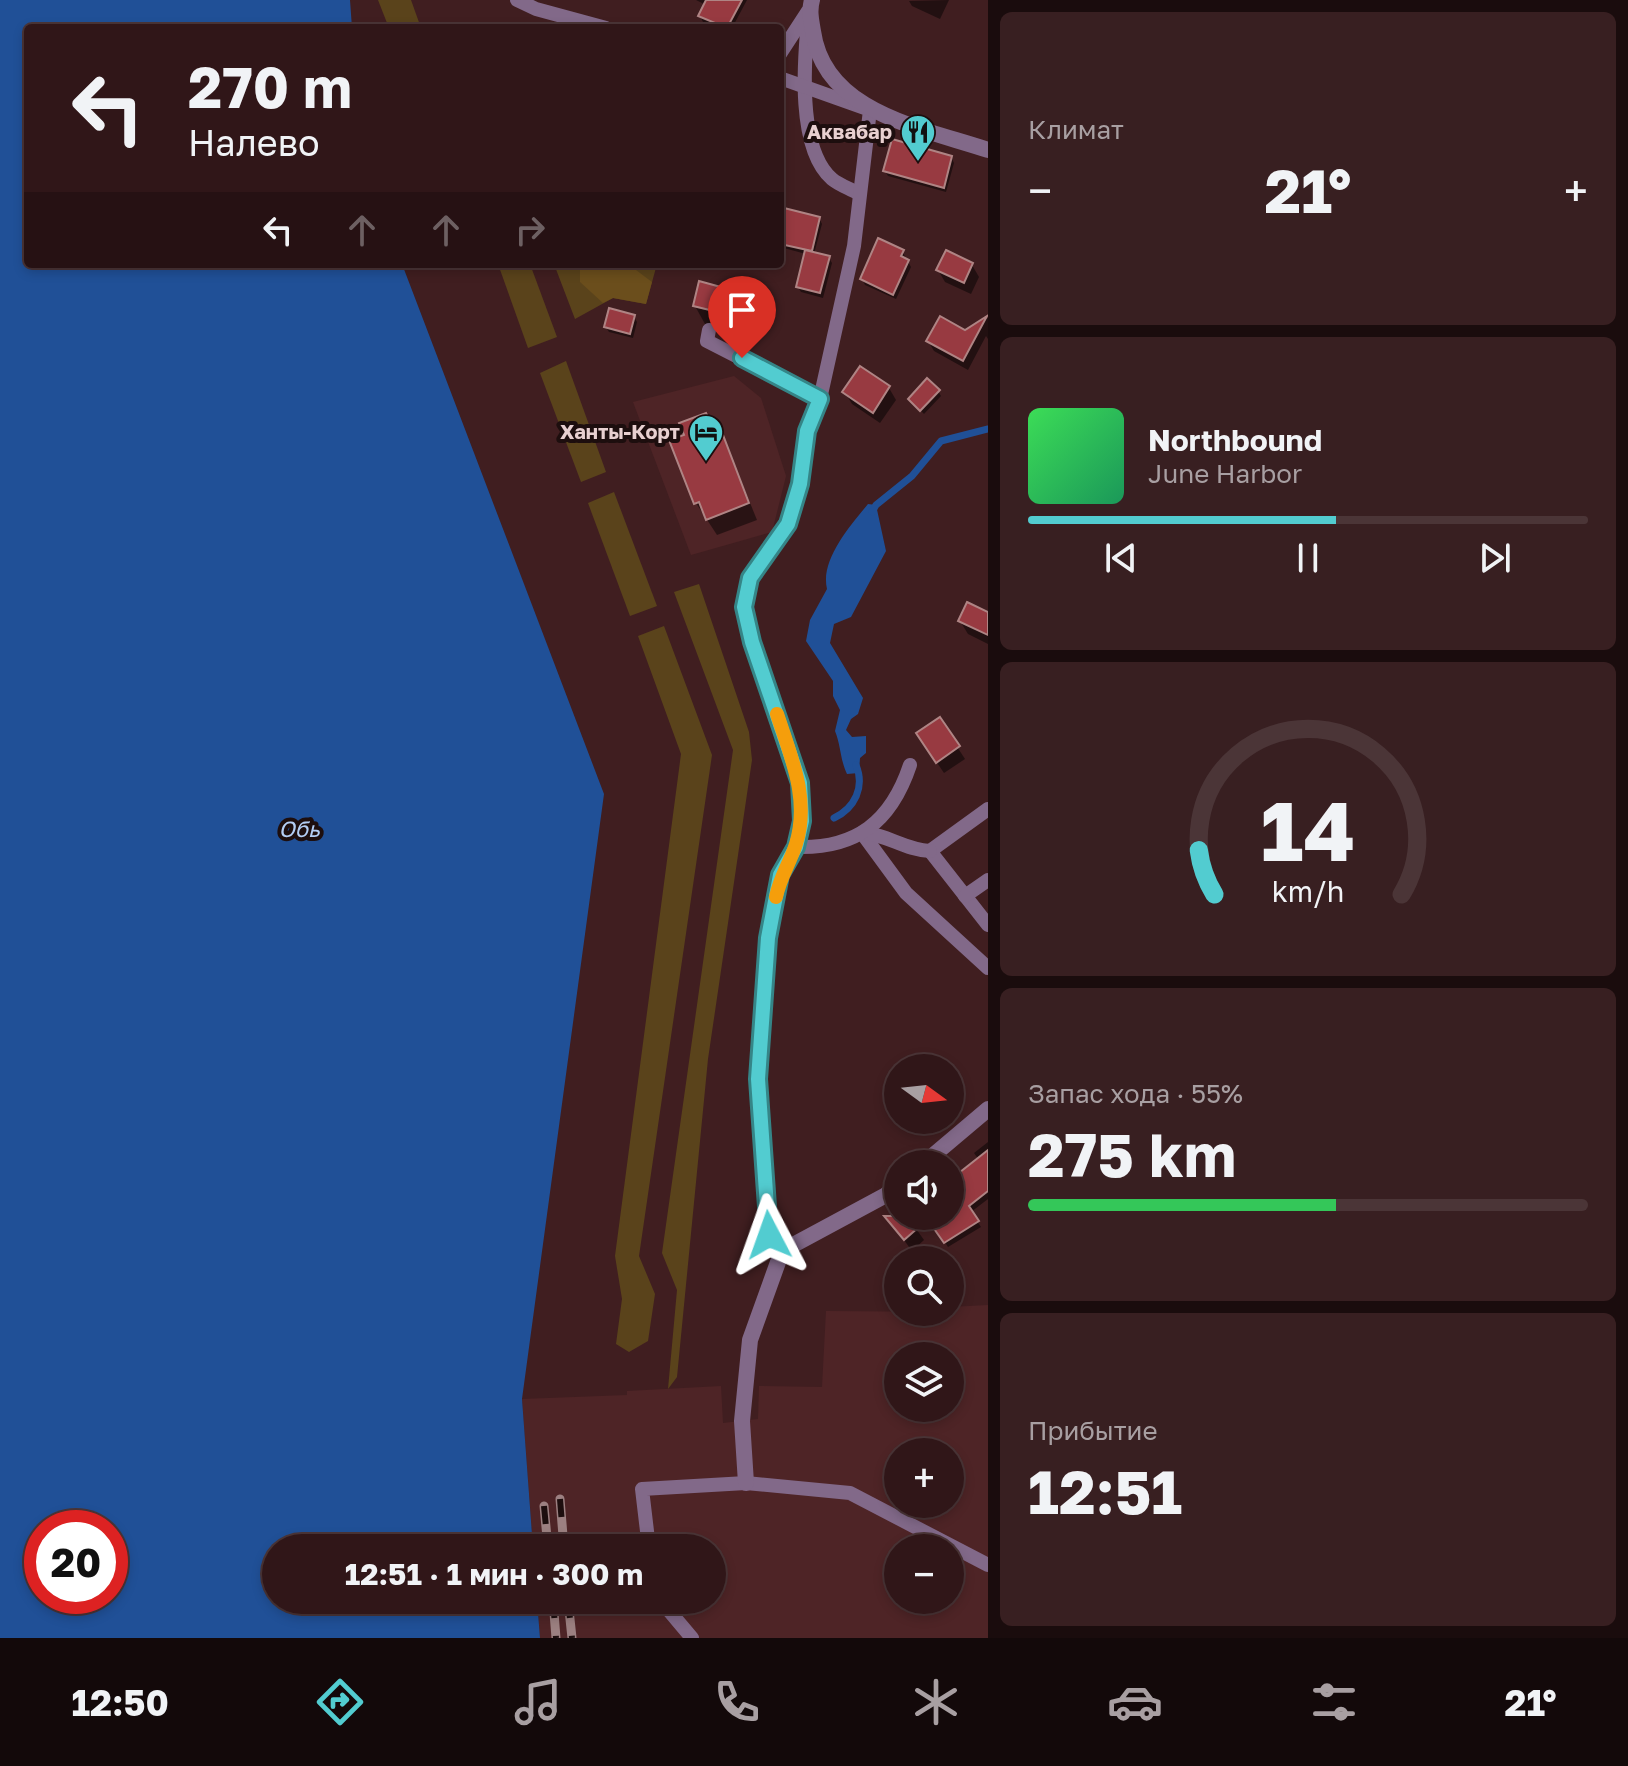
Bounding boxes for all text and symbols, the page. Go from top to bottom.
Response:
text: 270 m [188,53,352,120]
icon: left [56,56,160,160]
restaurant icon: Аквабар [899,113,937,163]
text: Климат [1028,114,1124,145]
place label: Аквабар [807,119,892,143]
text: Налево [188,121,320,164]
text: 21° [1265,154,1351,226]
text: − [1028,164,1052,217]
text: + [1564,164,1588,217]
icon: left [256,208,300,252]
icon: ahead [340,208,384,252]
icon: ahead [424,208,468,252]
icon: right [508,208,552,252]
pin [708,276,776,358]
icon: arrive [720,288,764,332]
hotel icon: Ханты-Корт [687,413,725,463]
place label: Ханты-Корт [560,419,680,443]
text: Northbound [1148,422,1322,458]
text: June Harbor [1148,458,1302,489]
icon: previous [1099,536,1143,580]
icon: pause [1286,536,1330,580]
icon: next [1473,536,1517,580]
text: 14 [1261,779,1355,879]
water label: Обь [279,815,321,842]
text: km/h [1272,874,1344,908]
north arrow [884,1054,964,1134]
map controls [884,1054,964,1614]
text: Запас хода · 55% [1028,1078,1243,1109]
text: 275 km [1028,1118,1236,1190]
button: sound [884,1150,964,1230]
position arrow [727,1193,811,1277]
button: search [884,1246,964,1326]
button: layers [884,1342,964,1422]
text: Прибытие [1028,1415,1157,1446]
button: + [884,1438,964,1518]
text: 12:51 [1028,1455,1182,1527]
speed limit sign: 20 [24,1510,128,1614]
button: − [884,1534,964,1614]
text: 12:51 · 1 мин · 300 m [345,1556,643,1592]
icon: directions [312,1674,368,1730]
icon: music [510,1674,566,1730]
icon: phone [709,1674,765,1730]
icon: climate [908,1674,964,1730]
icon: car [1107,1674,1163,1730]
icon: filters [1306,1674,1362,1730]
text: 12:50 [71,1681,169,1724]
text: 21° [1504,1681,1557,1724]

